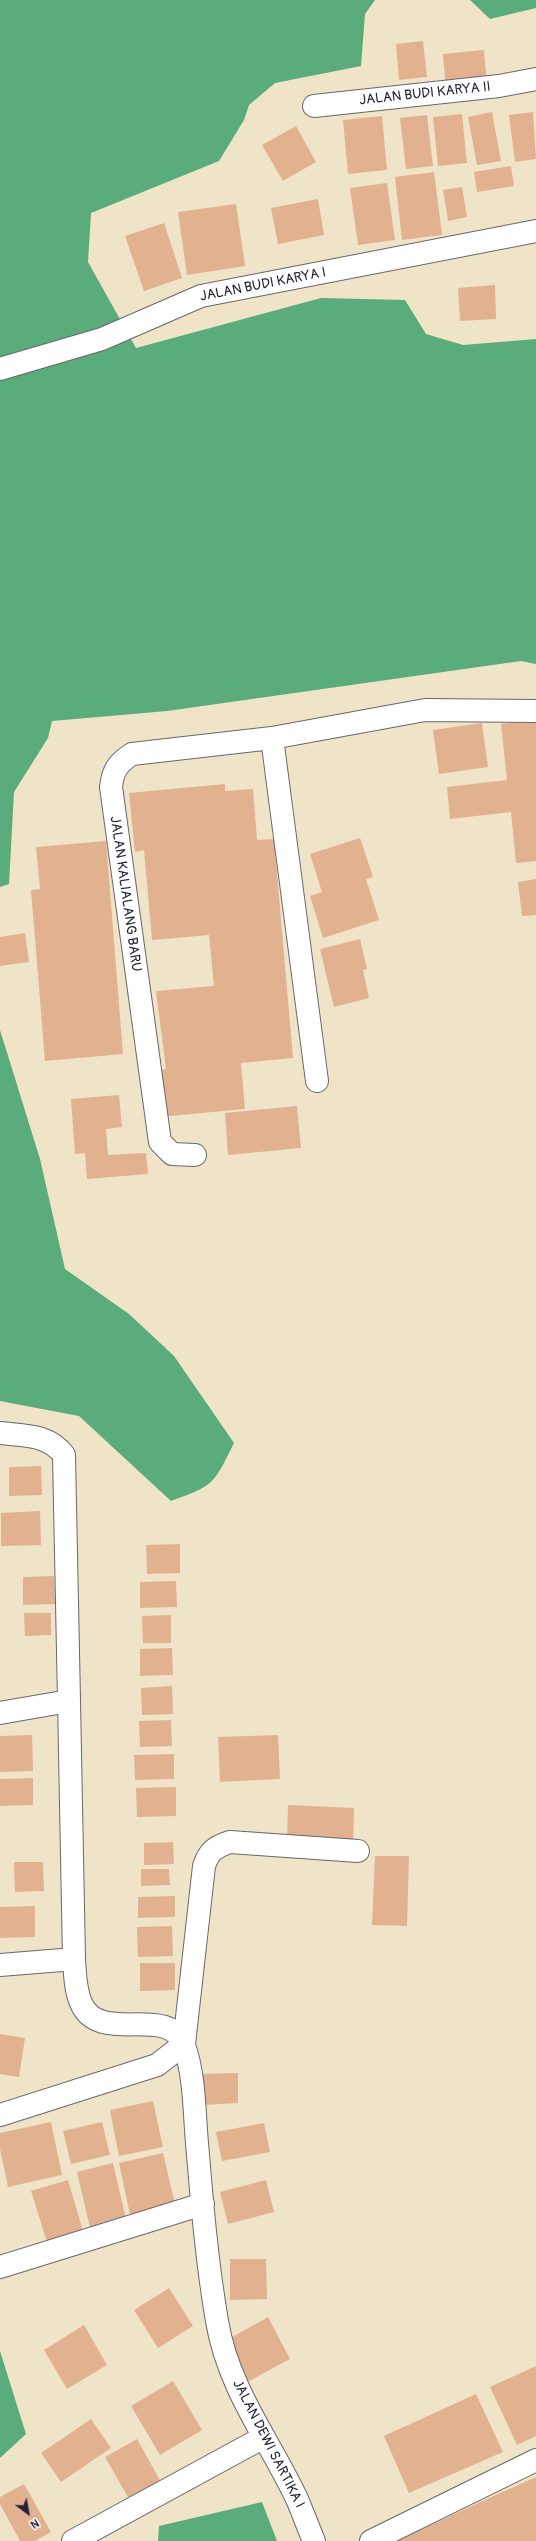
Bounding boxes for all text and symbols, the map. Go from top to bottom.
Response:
street label: JALAN BUDI KARYA II [358,79,492,109]
street label: JALAN BUDI KARYA I [199,265,327,305]
street label: JALAN KALIALANG BARU [106,815,144,973]
street label: JALAN DEWI SARTIKA I [228,2377,308,2511]
north arrow [8,2493,48,2533]
text: N [28,2516,41,2531]

